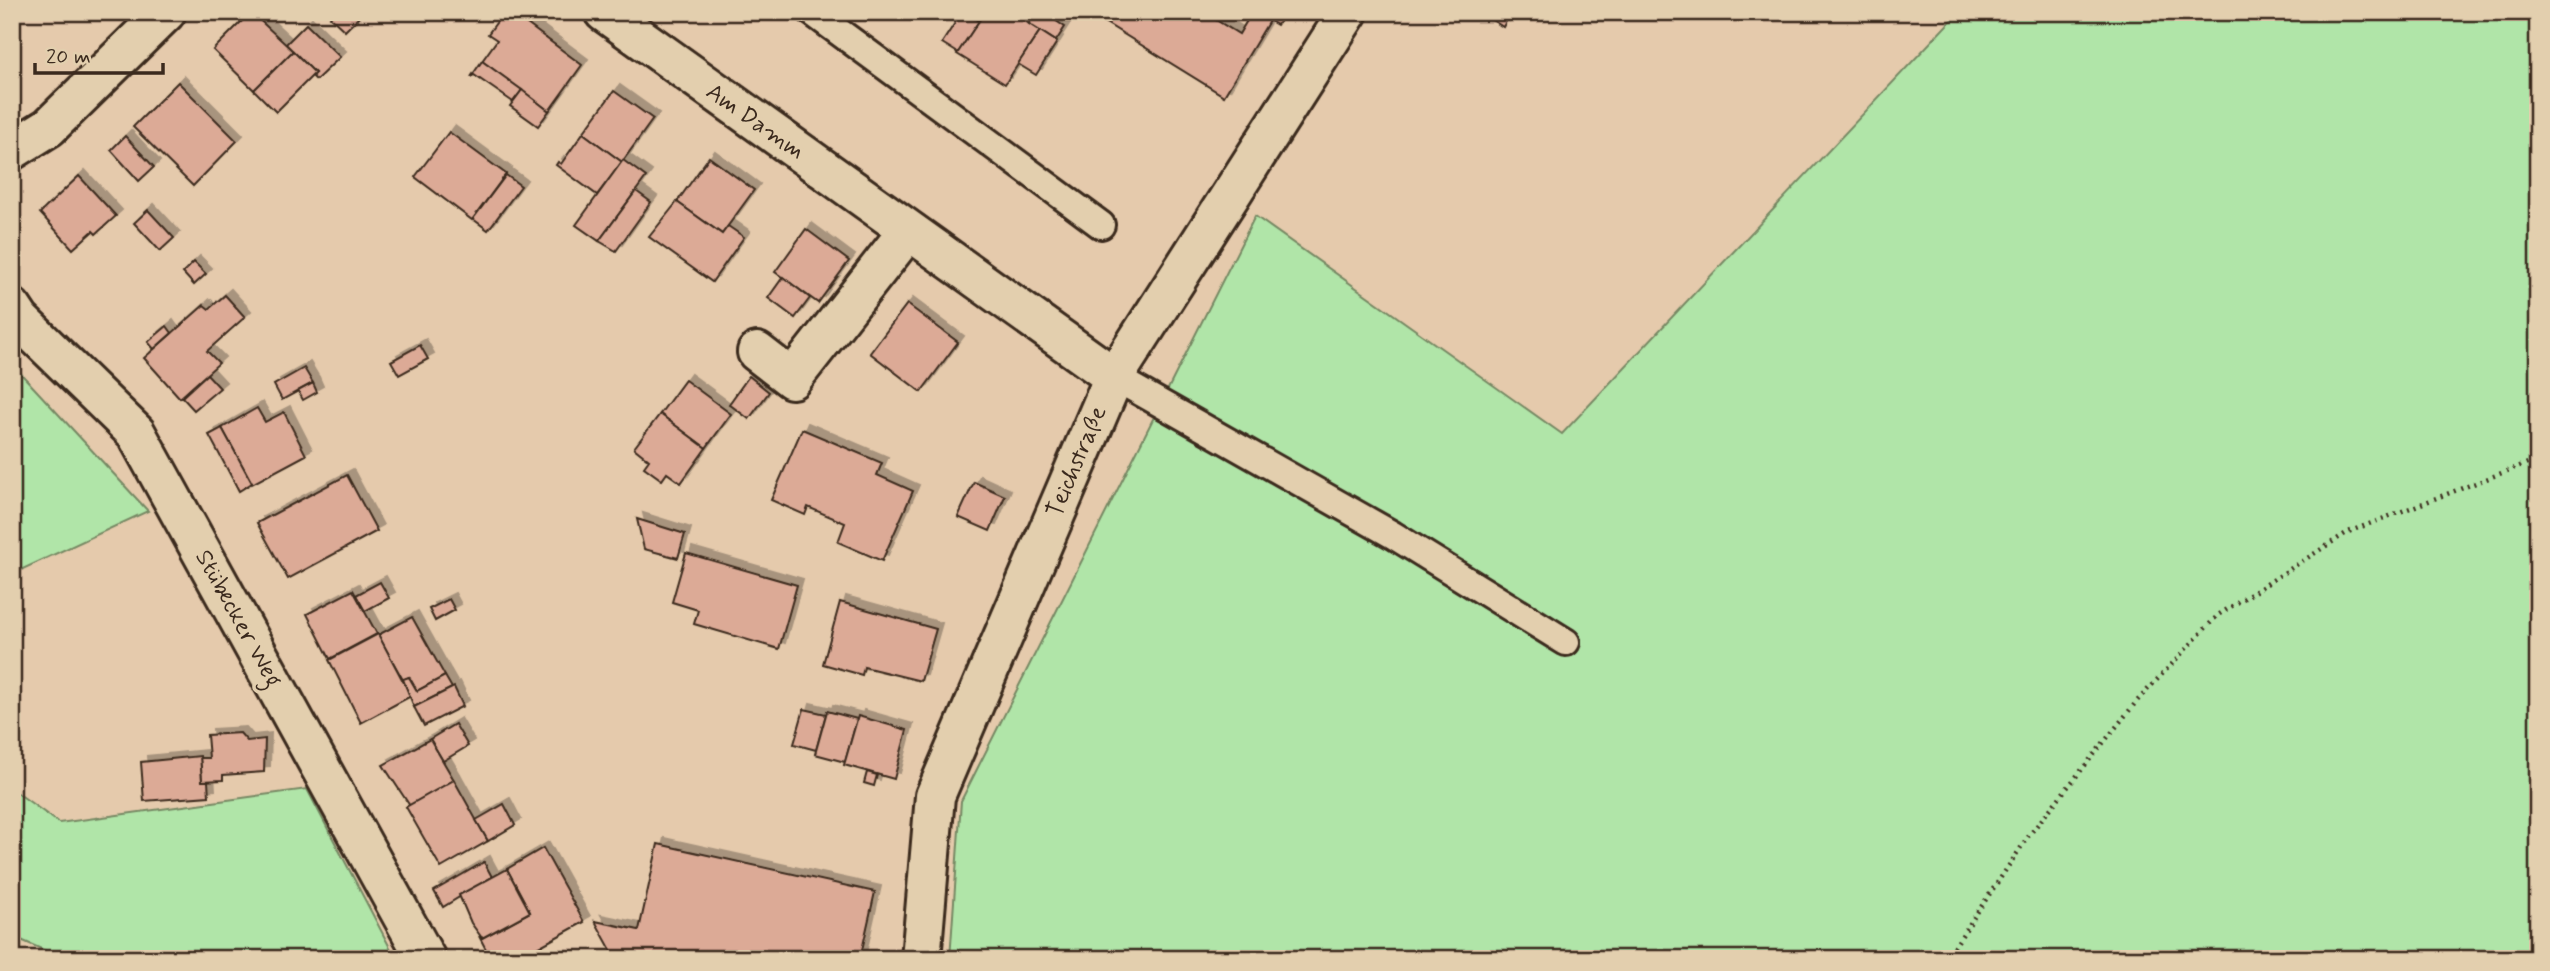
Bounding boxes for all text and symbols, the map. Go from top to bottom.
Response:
scale bar [35,32,163,76]
text: 20 m [46,43,91,71]
street label: Am Damm [700,77,810,167]
street label: Teichstraße [1040,401,1114,522]
street label: Stübecker Weg [185,545,289,695]

